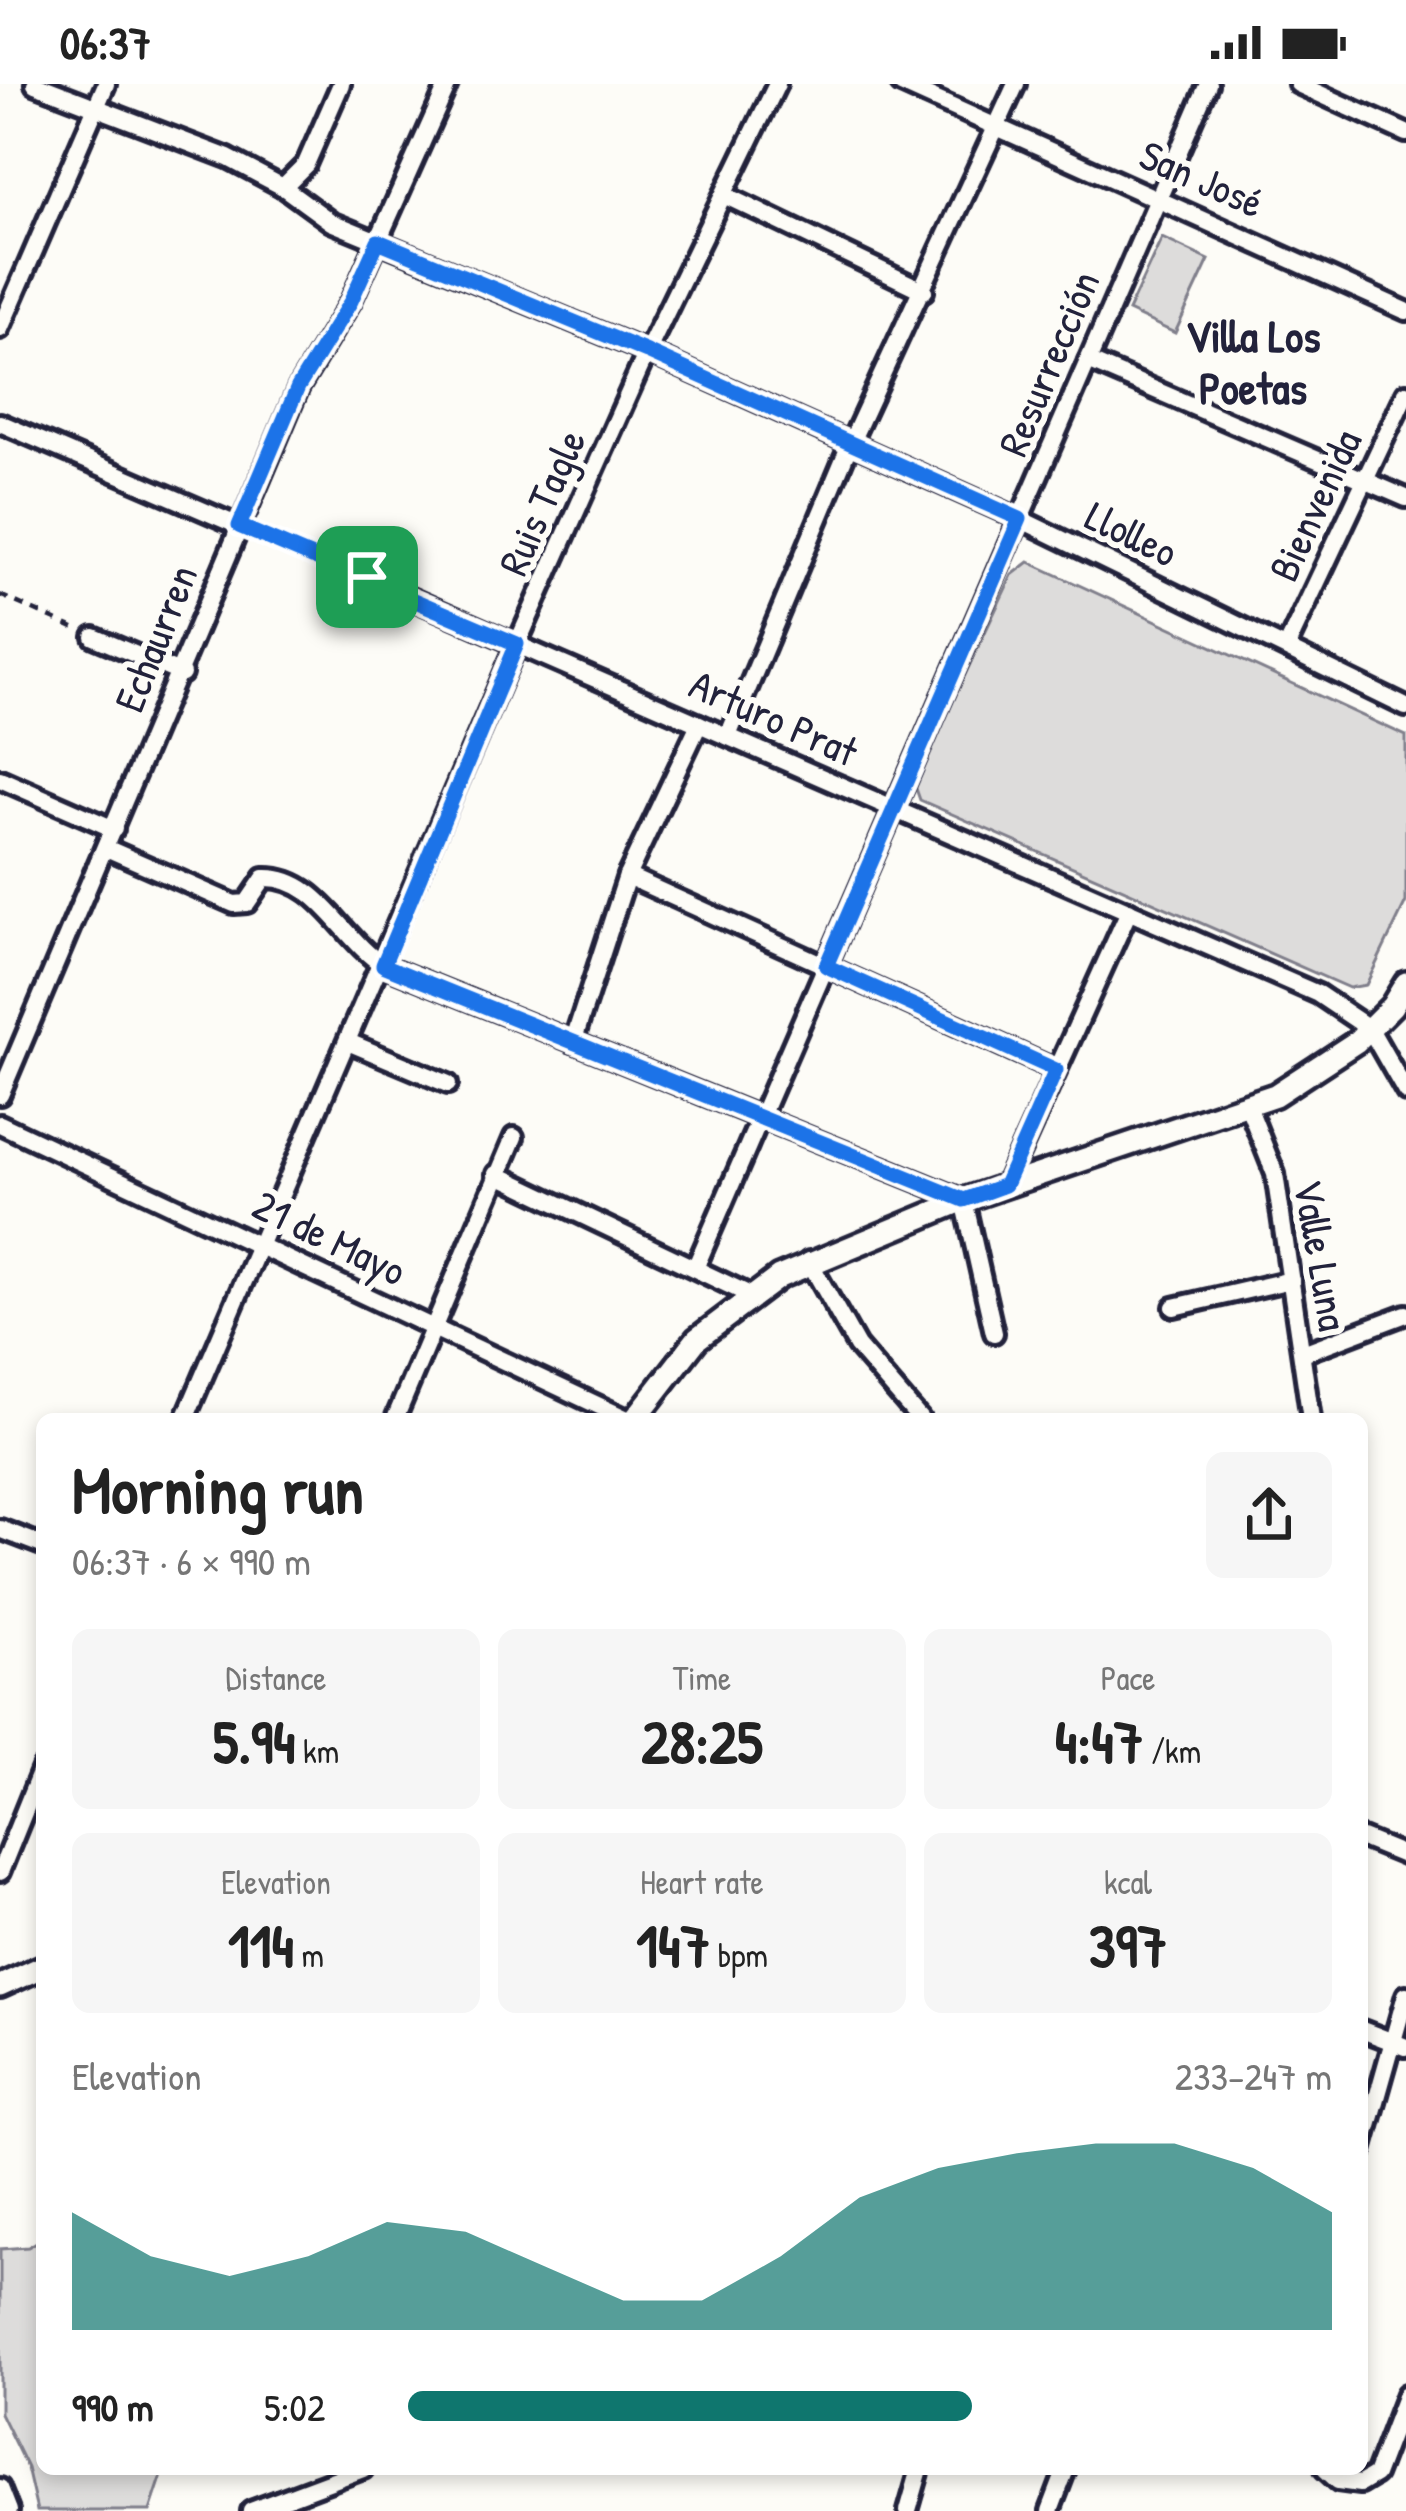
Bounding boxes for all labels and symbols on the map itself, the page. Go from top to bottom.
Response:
street label: San José [1131,126,1273,230]
street label: Resurrección [984,262,1112,464]
district label: Villa Los Poetas [1186,305,1320,418]
street label: Ruis Tagle [484,420,598,584]
street label: Bienvenida [1254,420,1374,590]
street label: Llolleo [1077,486,1187,580]
pin [316,526,418,628]
street label: Echaurren [100,556,210,720]
street label: Arturo Prat [681,655,867,779]
street label: Valle Luna [1281,1175,1363,1335]
street label: 21 de Mayo [244,1176,416,1298]

